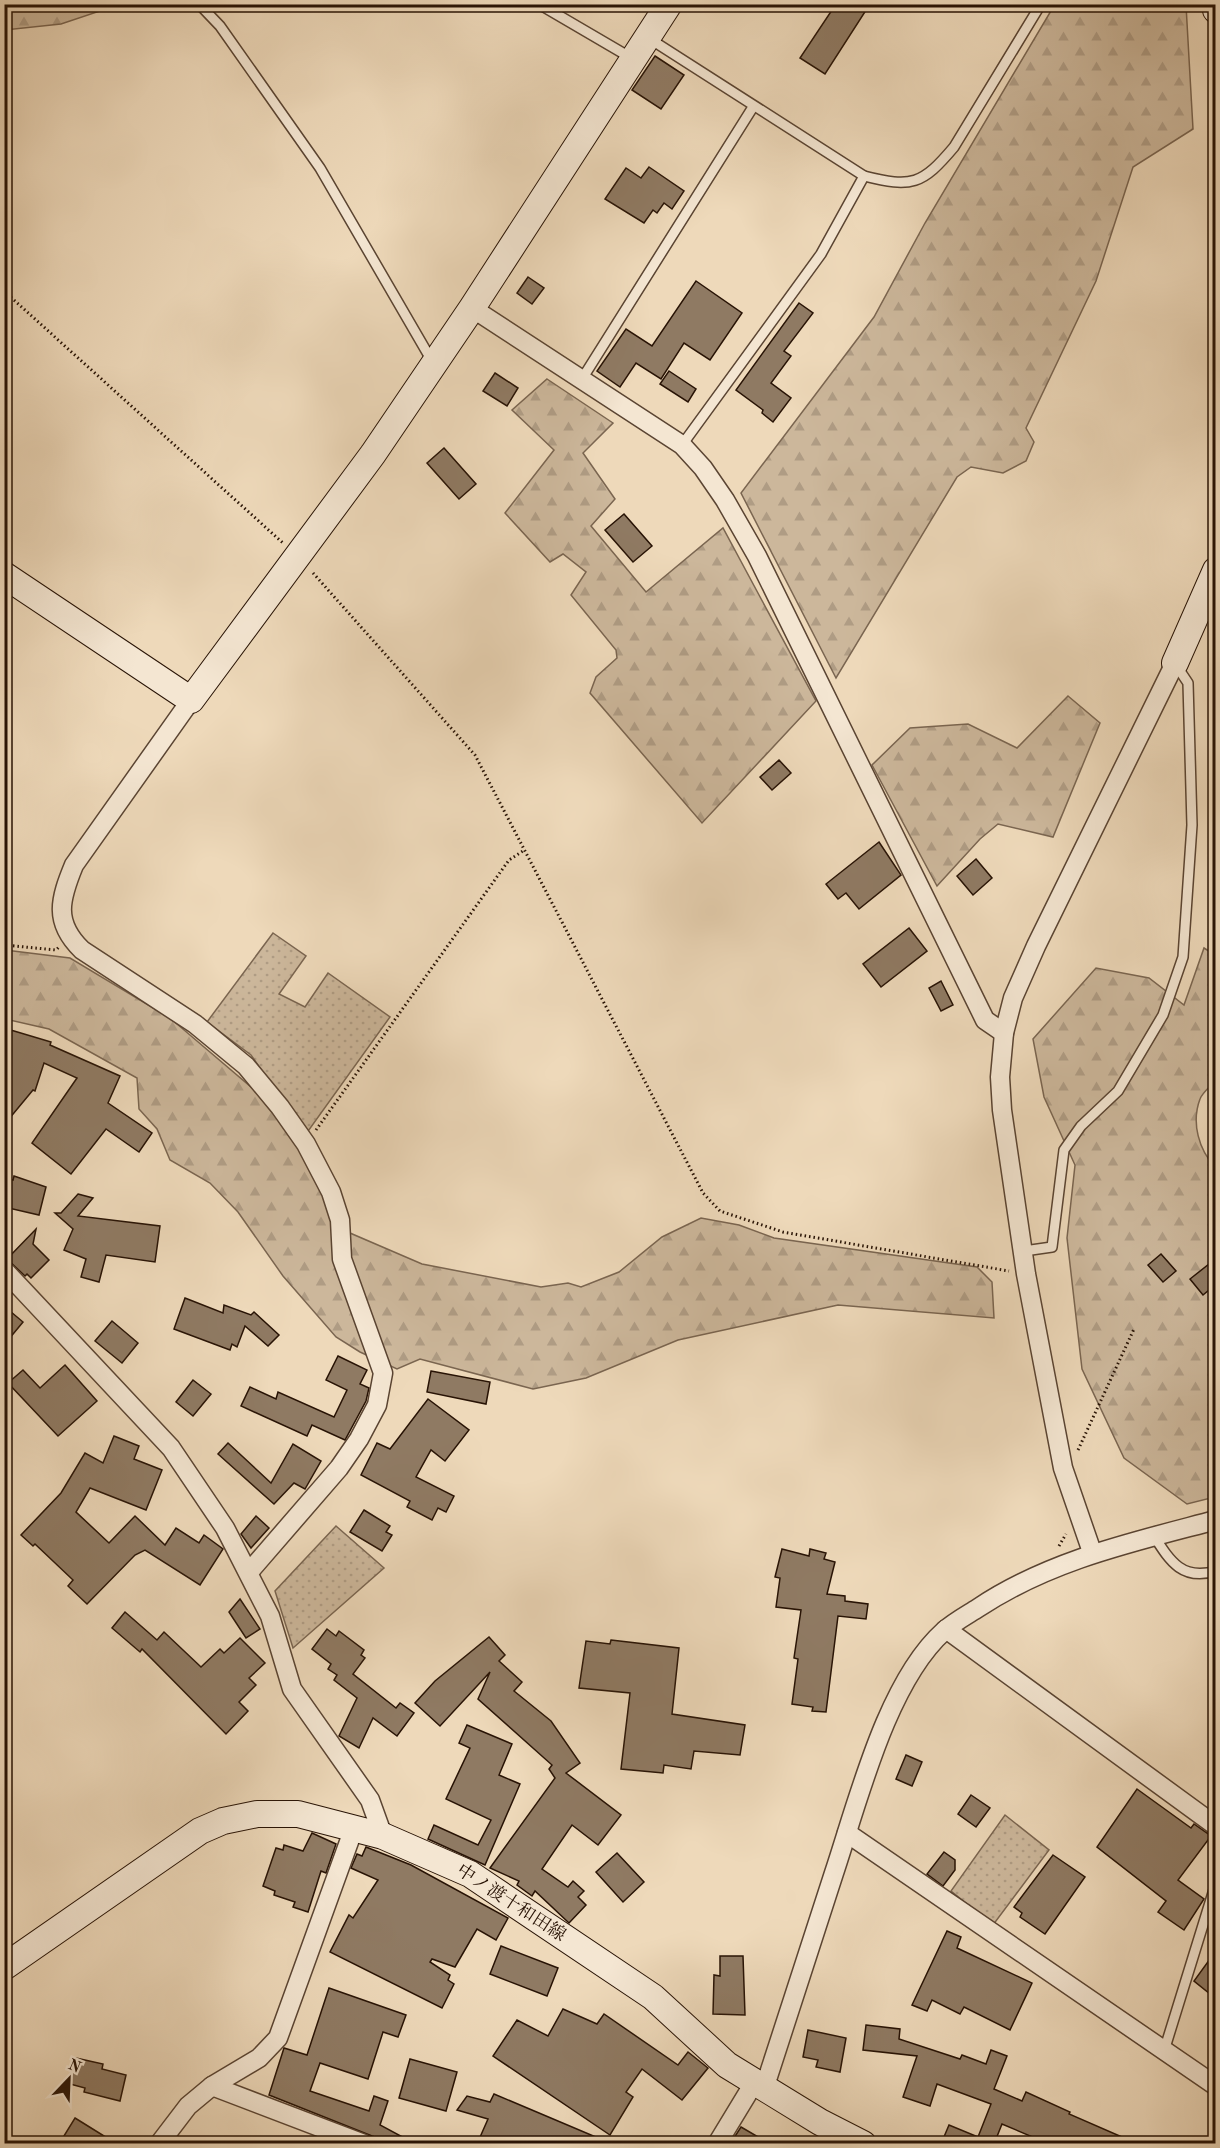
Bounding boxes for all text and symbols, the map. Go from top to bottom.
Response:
street label: 中ノ渡十和田線 [453,1859,570,1945]
north arrow [39,2049,99,2109]
text: N [65,2057,84,2077]

